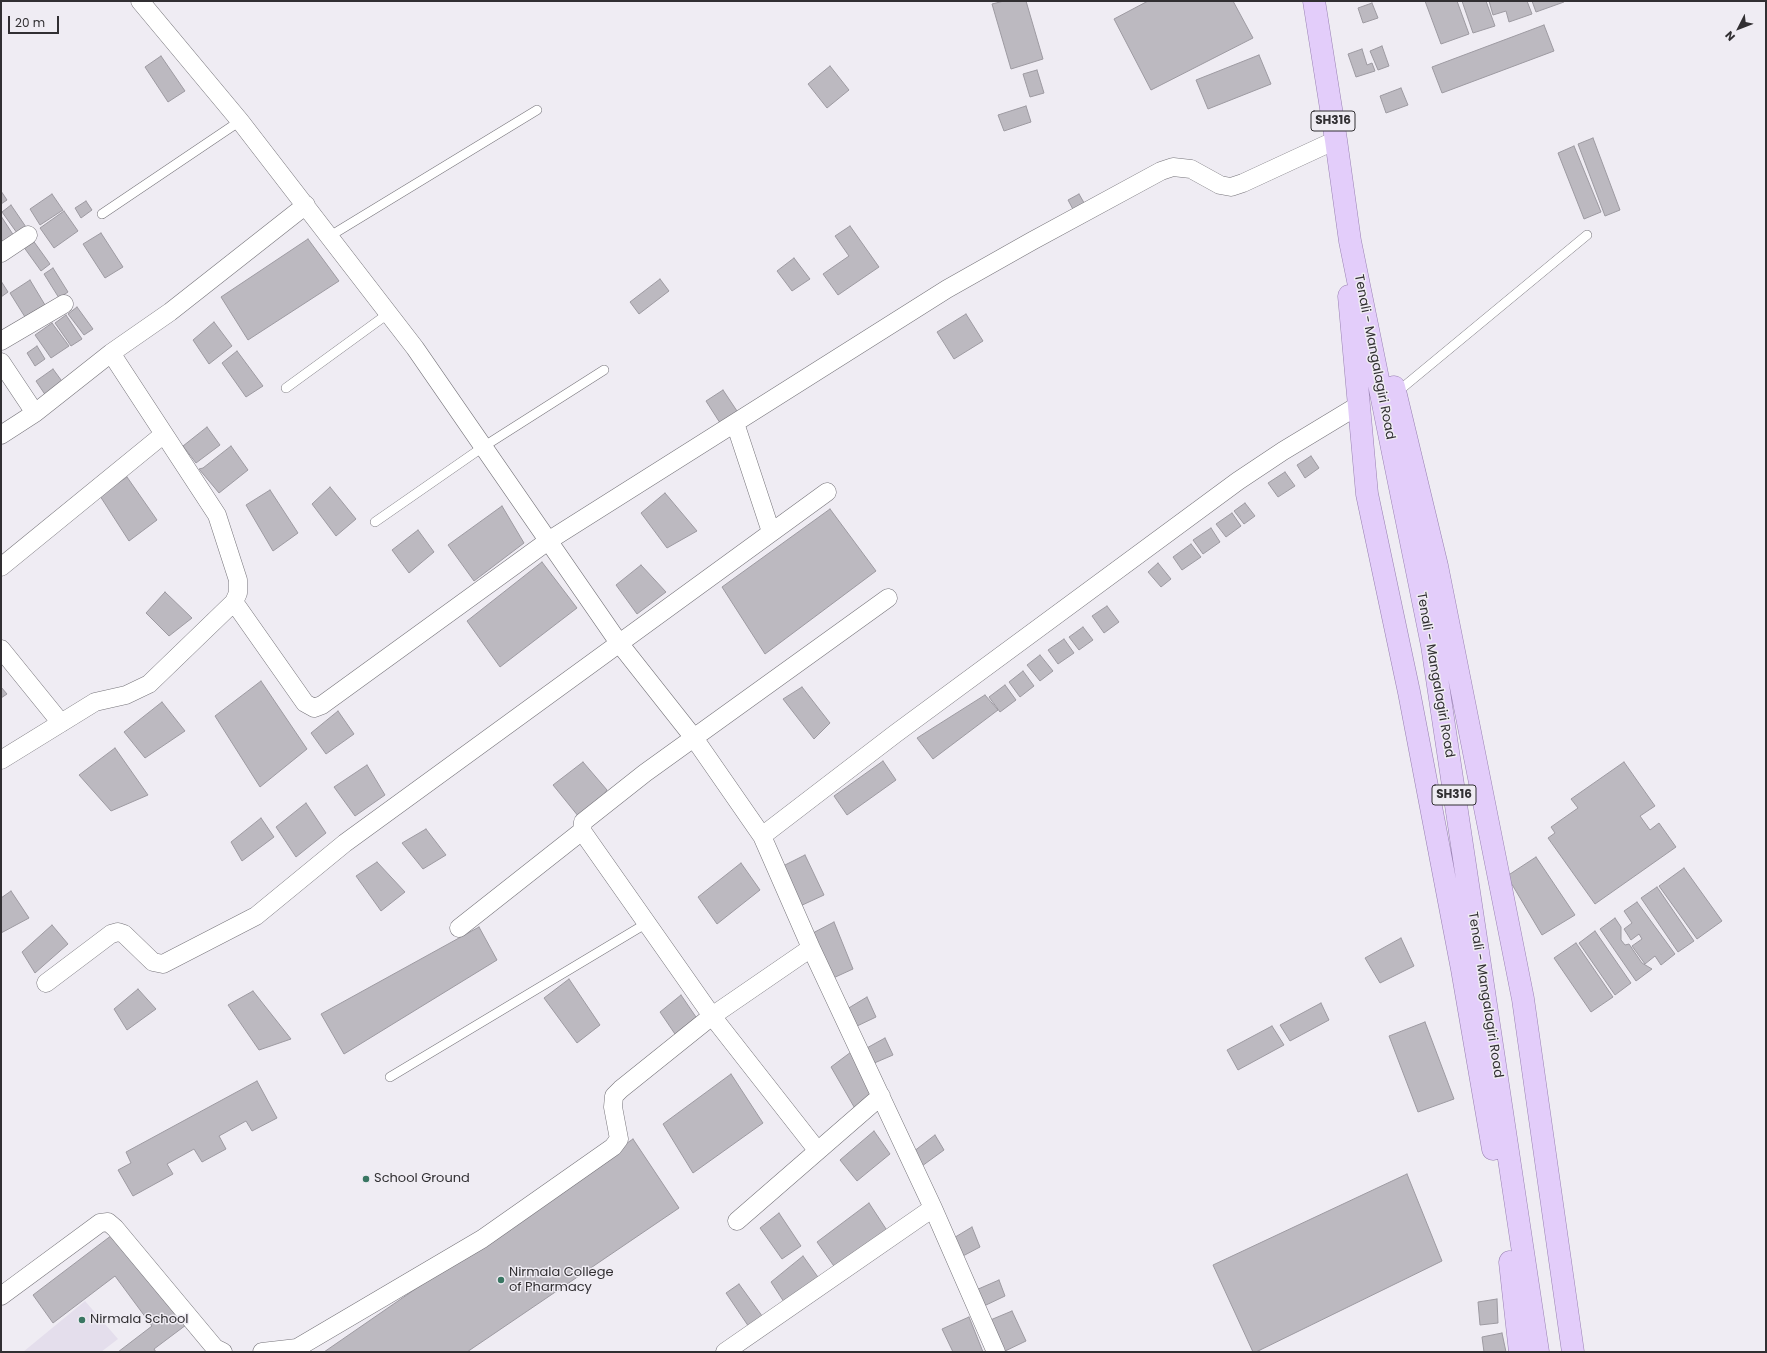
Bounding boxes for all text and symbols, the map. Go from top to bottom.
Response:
scale bar [10,8,61,34]
north arrow [1719,8,1759,48]
text: 20 m [15,14,45,31]
text: N [1721,28,1739,44]
road number: SH316 [1311,111,1355,131]
street label: Tenali - Mangalagiri Road [1350,273,1398,441]
street label: Tenali - Mangalagiri Road [1413,591,1457,759]
road number: SH316 [1432,785,1476,805]
street label: Tenali - Mangalagiri Road [1464,911,1506,1079]
place label: School Ground [374,1171,470,1187]
marker: School Ground [361,1174,371,1184]
place label: Nirmala College of Pharmacy [509,1265,613,1296]
marker: Nirmala College of Pharmacy [496,1275,506,1285]
place label: Nirmala School [90,1312,189,1328]
marker: Nirmala School [77,1315,87,1325]

